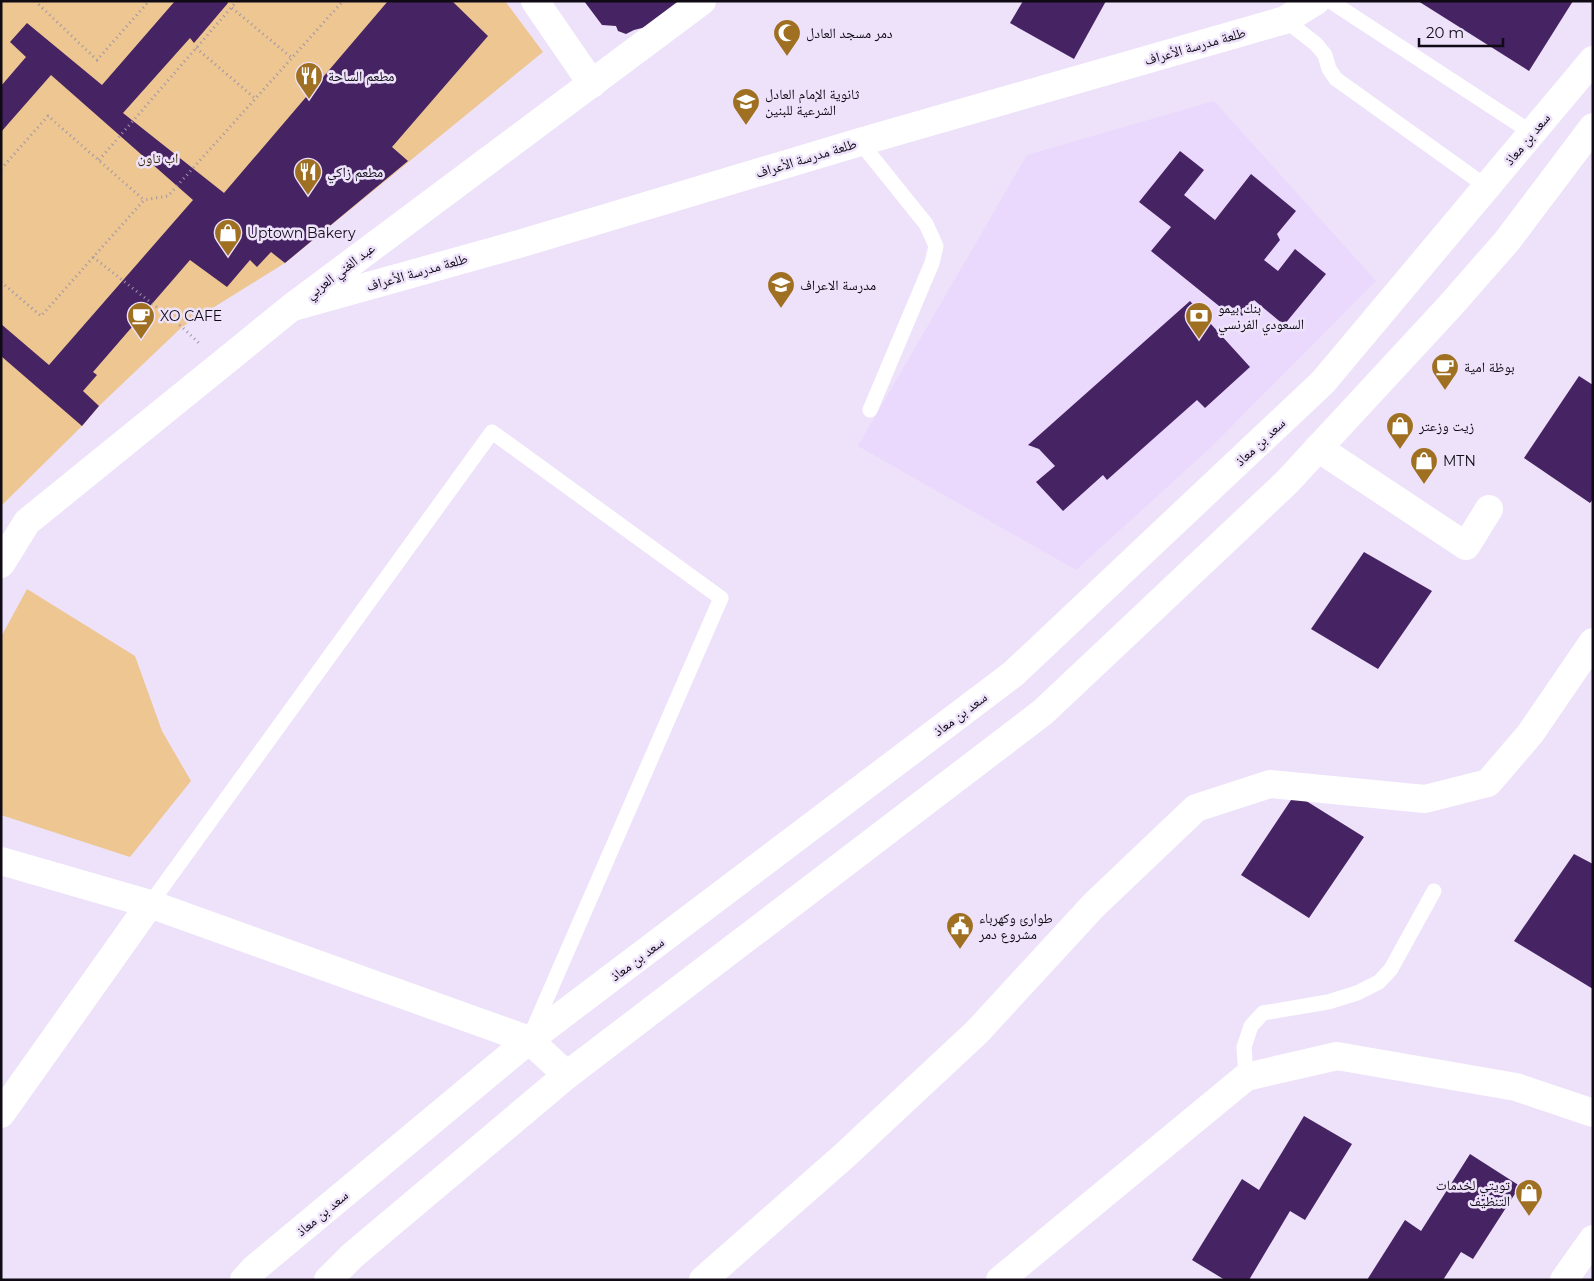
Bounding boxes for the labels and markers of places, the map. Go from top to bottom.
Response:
mosque icon: دمر مسجد العادل [772,18,802,57]
place label: دمر مسجد العادل [806,24,893,42]
restaurant icon: مطعم الساحة [294,61,324,100]
place label: مطعم الساحة [328,67,394,86]
place label: ثانوية الإمام العادل الشرعية للبنين [765,85,860,119]
school or university icon: ثانوية الإمام العادل الشرعية للبنين [731,87,761,126]
restaurant icon: مطعم زاكي [293,157,323,196]
place label: مطعم زاكي [327,163,383,184]
shop icon: Uptown Bakery [213,218,243,257]
place label: Uptown Bakery [247,224,356,242]
school or university icon: مدرسة الاعراف [766,270,796,309]
place label: مدرسة الاعراف [800,276,876,294]
place label: بنك بيمو السعودي الفرنسي [1218,299,1304,336]
cafe icon: XO CAFE [126,301,156,340]
bank icon: بنك بيمو السعودي الفرنسي [1184,301,1214,340]
place label: XO CAFE [160,307,222,325]
cafe icon: بوظة امية [1430,352,1460,391]
place label: بوظة امية [1464,358,1515,376]
shop icon: زيت وزعتر [1385,411,1415,450]
place label: زيت وزعتر [1418,417,1474,435]
shop icon: MTN [1409,446,1439,485]
place label: MTN [1443,452,1476,470]
place label: طوارئ وكهرباء مشروع دمر [978,909,1053,944]
public building icon: طوارئ وكهرباء مشروع دمر [945,911,975,950]
place label: تويتي لخدمات التنظيف [1436,1176,1510,1210]
shop icon: تويتي لخدمات التنظيف [1514,1178,1544,1217]

